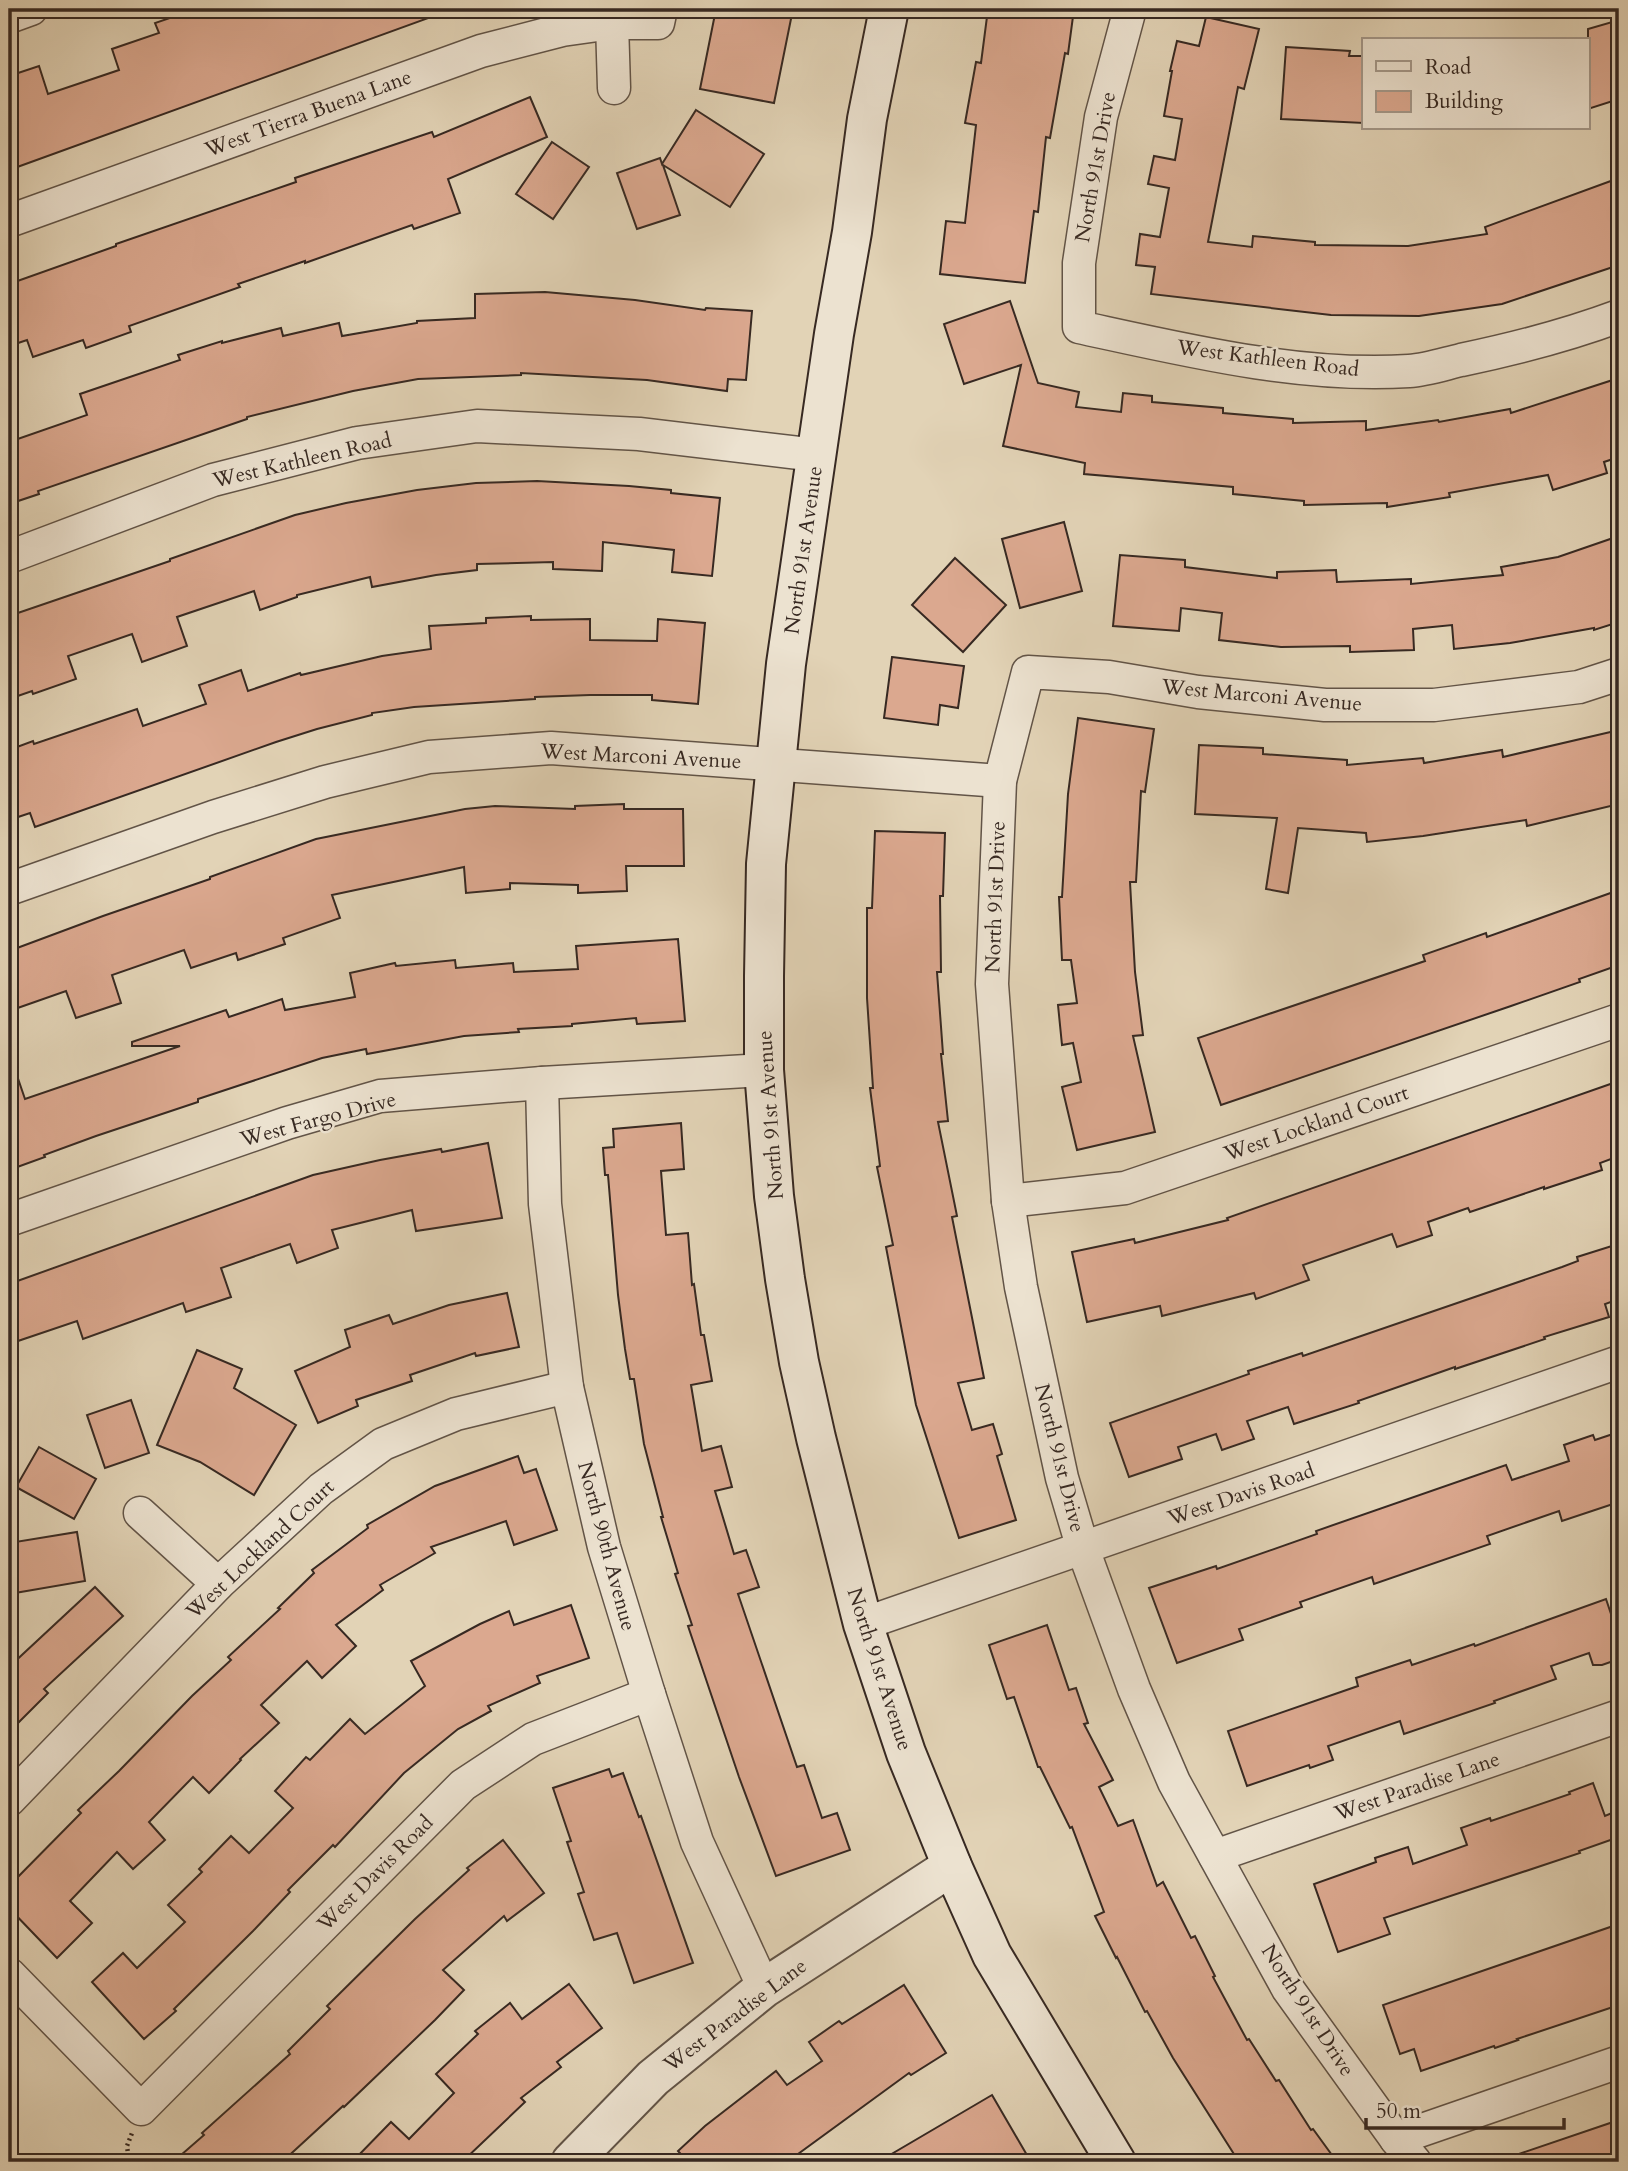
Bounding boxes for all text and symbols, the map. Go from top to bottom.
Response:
legend [1362,38,1590,130]
text: Road [1425,53,1471,82]
street label: West Tierra Buena Lane [200,63,416,165]
text: Building [1425,87,1503,116]
street label: North 91st Drive [1068,90,1123,245]
street label: West Kathleen Road [1174,333,1361,384]
street label: West Kathleen Road [209,426,395,495]
street label: North 91st Avenue [777,464,830,636]
street label: West Marconi Avenue [1160,672,1363,719]
street label: West Marconi Avenue [539,737,742,776]
street label: North 91st Drive [978,820,1013,974]
street label: North 91st Avenue [750,1029,791,1201]
street label: West Lockland Court [1219,1078,1413,1169]
street label: West Fargo Drive [236,1085,399,1154]
street label: North 91st Drive [1027,1381,1092,1536]
street label: West Davis Road [1163,1456,1318,1533]
street label: North 90th Avenue [570,1458,643,1634]
street label: West Lockland Court [179,1473,341,1627]
street label: North 91st Avenue [840,1584,920,1754]
street label: West Paradise Lane [1330,1745,1504,1829]
street label: West Davis Road [310,1809,440,1939]
street label: North 91st Drive [1254,1938,1361,2082]
street label: West Paradise Lane [657,1952,813,2080]
scale bar [1366,2087,1563,2131]
text: 50 m [1376,2097,1421,2126]

